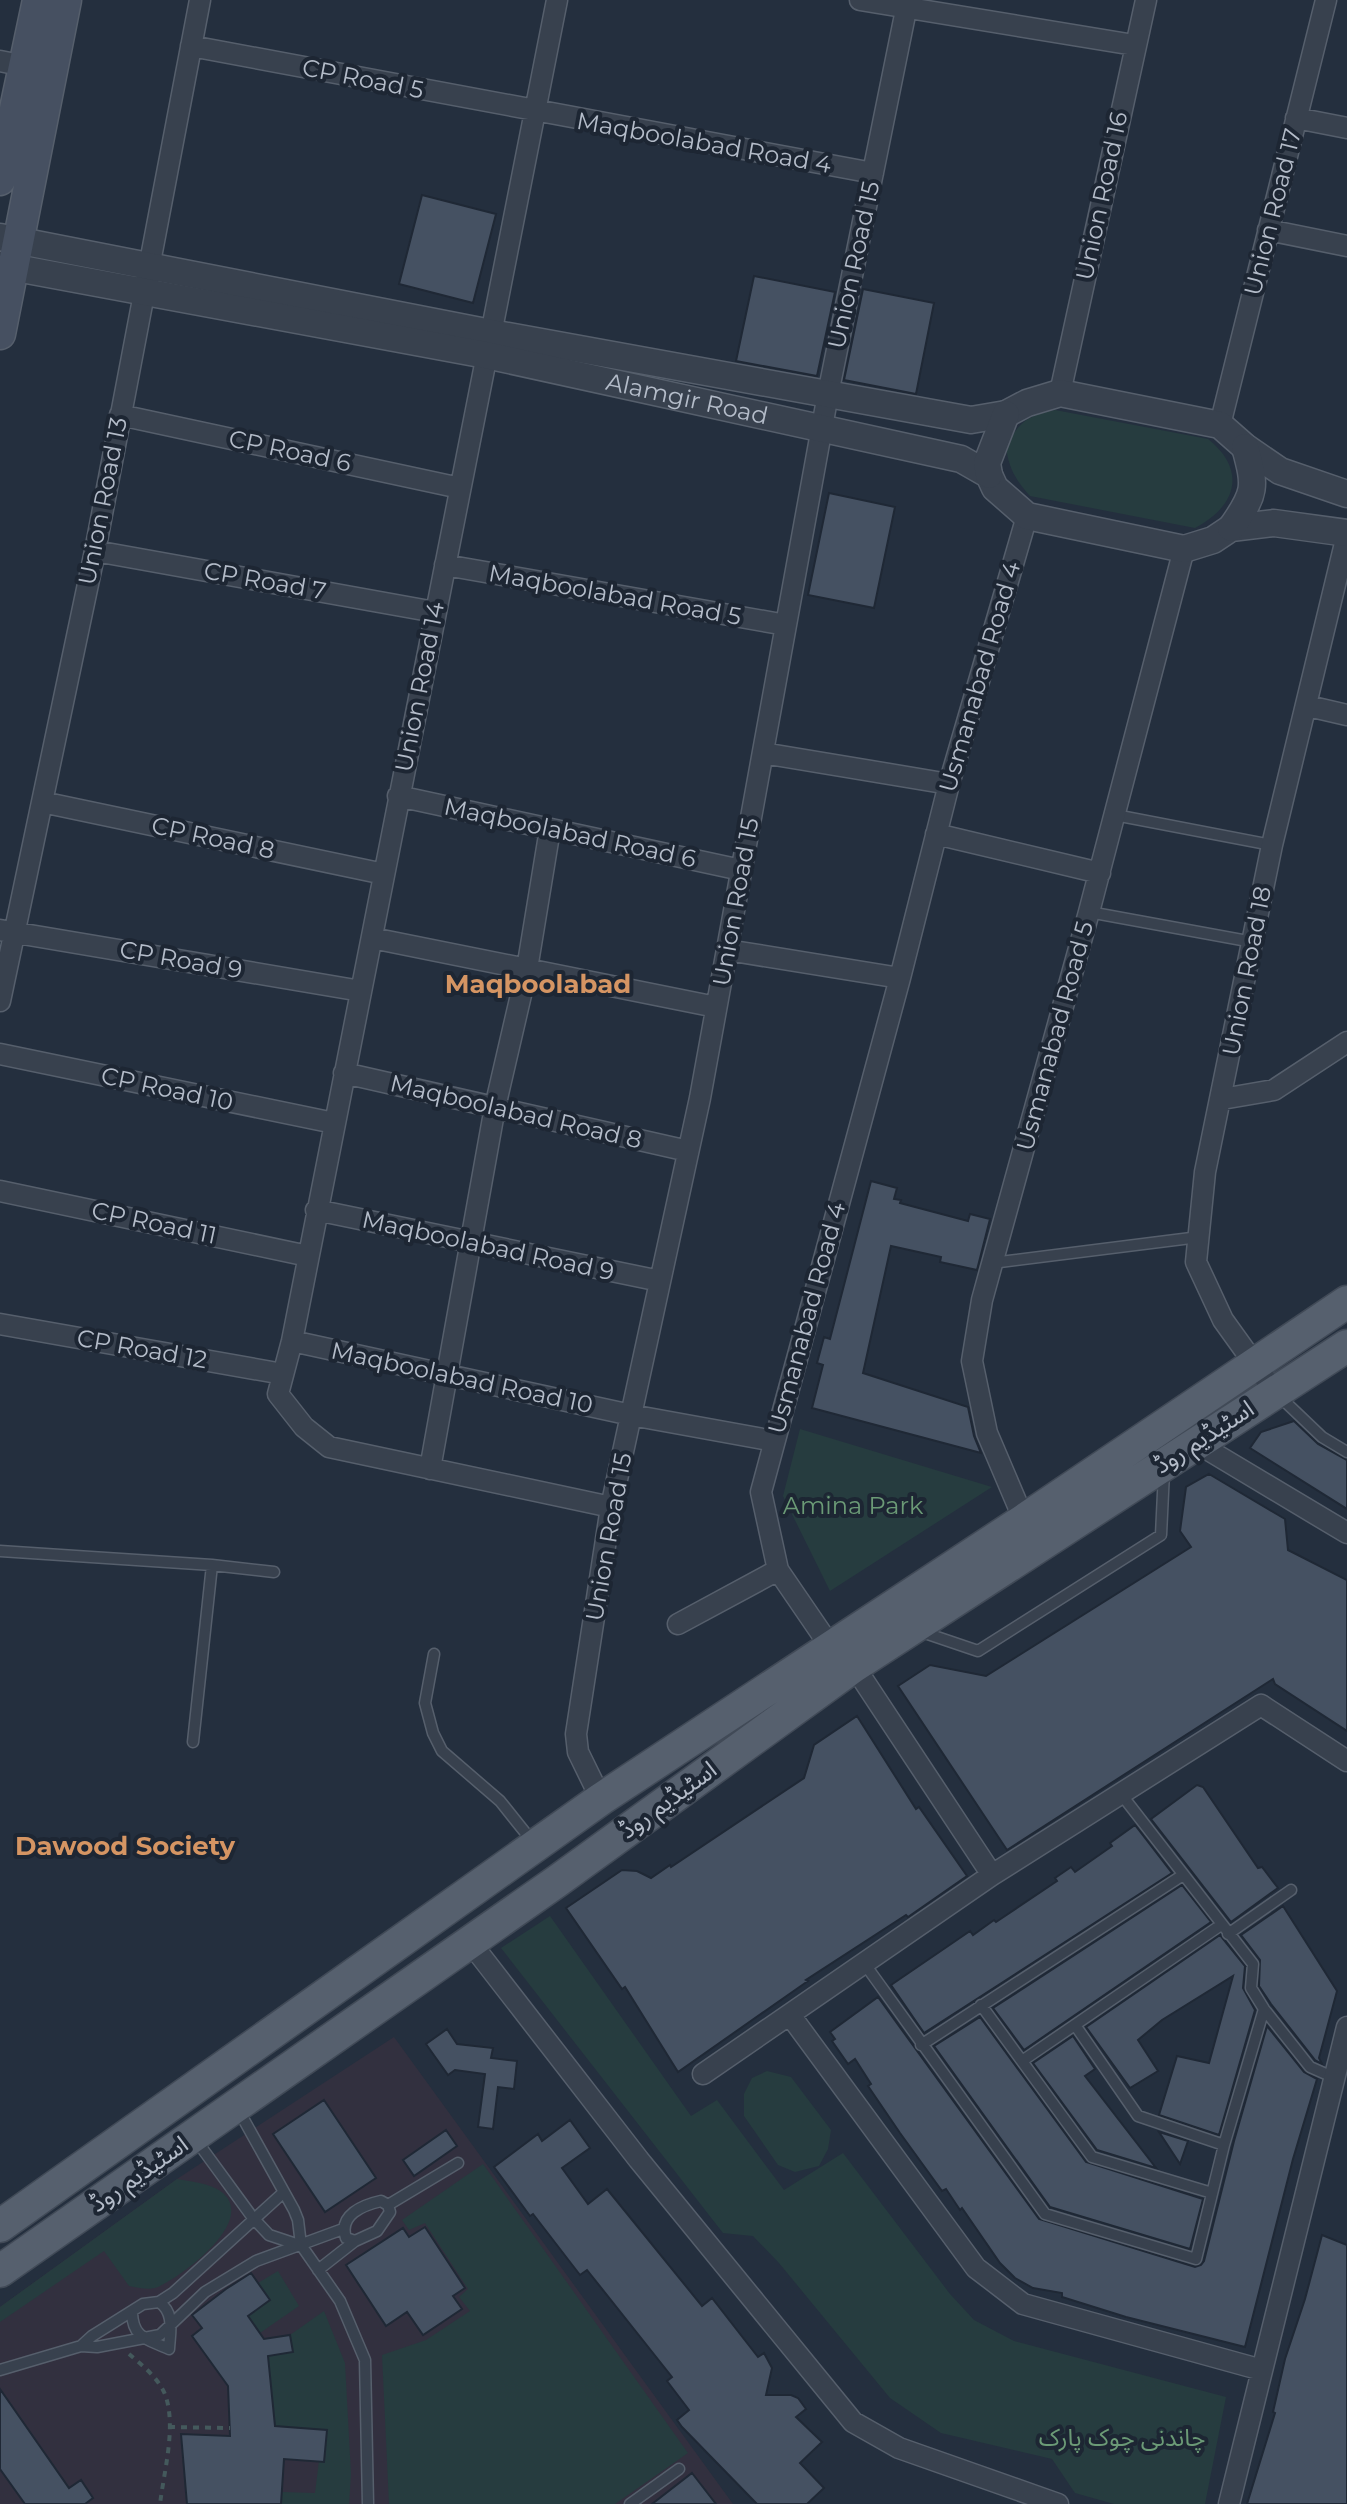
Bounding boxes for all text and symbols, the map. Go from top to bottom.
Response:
street label: CP Road 5 [300,53,426,104]
street label: Maqboolabad Road 4 [574,106,834,179]
street label: Union Road 16 [1069,109,1134,283]
street label: Union Road 17 [1238,125,1307,298]
street label: Union Road 15 [822,178,885,351]
street label: Alamgir Road [603,367,771,430]
street label: Union Road 13 [72,414,133,587]
street label: CP Road 6 [226,423,354,478]
street label: CP Road 7 [202,555,329,606]
street label: Maqboolabad Road 5 [487,558,744,631]
street label: Usmanabad Road 4 [933,558,1026,796]
street label: Union Road 14 [389,599,450,774]
street label: Maqboolabad Road 6 [441,792,699,873]
street label: CP Road 8 [149,810,277,865]
street label: Union Road 15 [706,815,765,988]
street label: Union Road 18 [1216,884,1277,1058]
street label: Usmanabad Road 5 [1010,918,1099,1154]
street label: CP Road 9 [117,934,245,985]
district label: Maqboolabad [445,968,631,1000]
street label: CP Road 10 [98,1060,236,1117]
street label: Maqboolabad Road 8 [387,1068,645,1155]
street label: CP Road 11 [89,1195,219,1250]
street label: Usmanabad Road 4 [762,1199,851,1437]
street label: Maqboolabad Road 9 [359,1205,617,1286]
street label: CP Road 12 [75,1323,210,1374]
street label: Maqboolabad Road 10 [329,1336,596,1419]
street label: اسٹیڈیم روڈ [1148,1394,1261,1482]
street label: Union Road 15 [579,1450,638,1623]
park label: Amina Park [783,1491,924,1520]
street label: اسٹیڈیم روڈ [613,1755,724,1847]
district label: Dawood Society [15,1830,235,1862]
street label: اسٹیڈیم روڈ [84,2129,195,2220]
park label: چاندنی چوک پارک [1039,2423,1205,2453]

